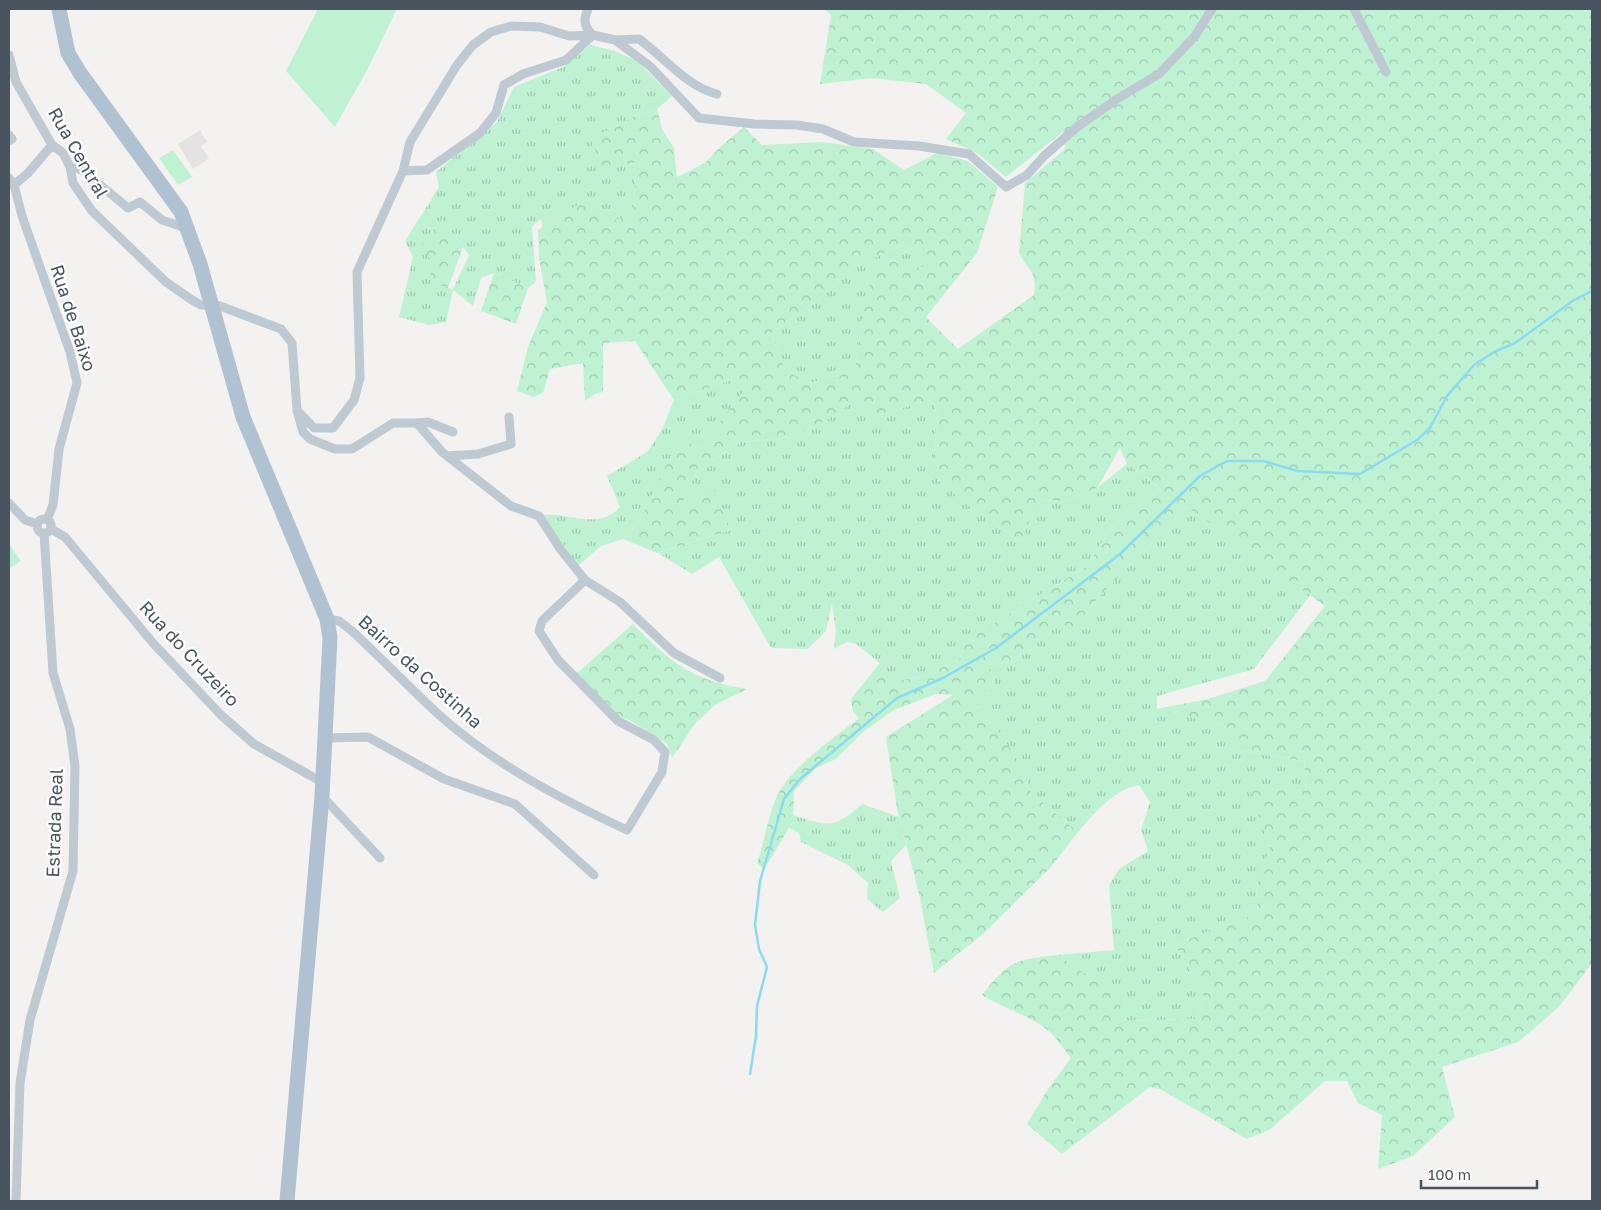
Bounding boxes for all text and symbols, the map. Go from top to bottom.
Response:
street label: Rua Central [44,103,114,202]
street label: Rua de Baixo [46,262,102,374]
street label: Rua do Cruzeiro [135,596,244,711]
street label: Bairro da Costinha [354,610,487,733]
street label: Estrada Real [41,768,67,878]
scale bar [1421,1158,1537,1190]
text: 100 m [1428,1165,1471,1183]

